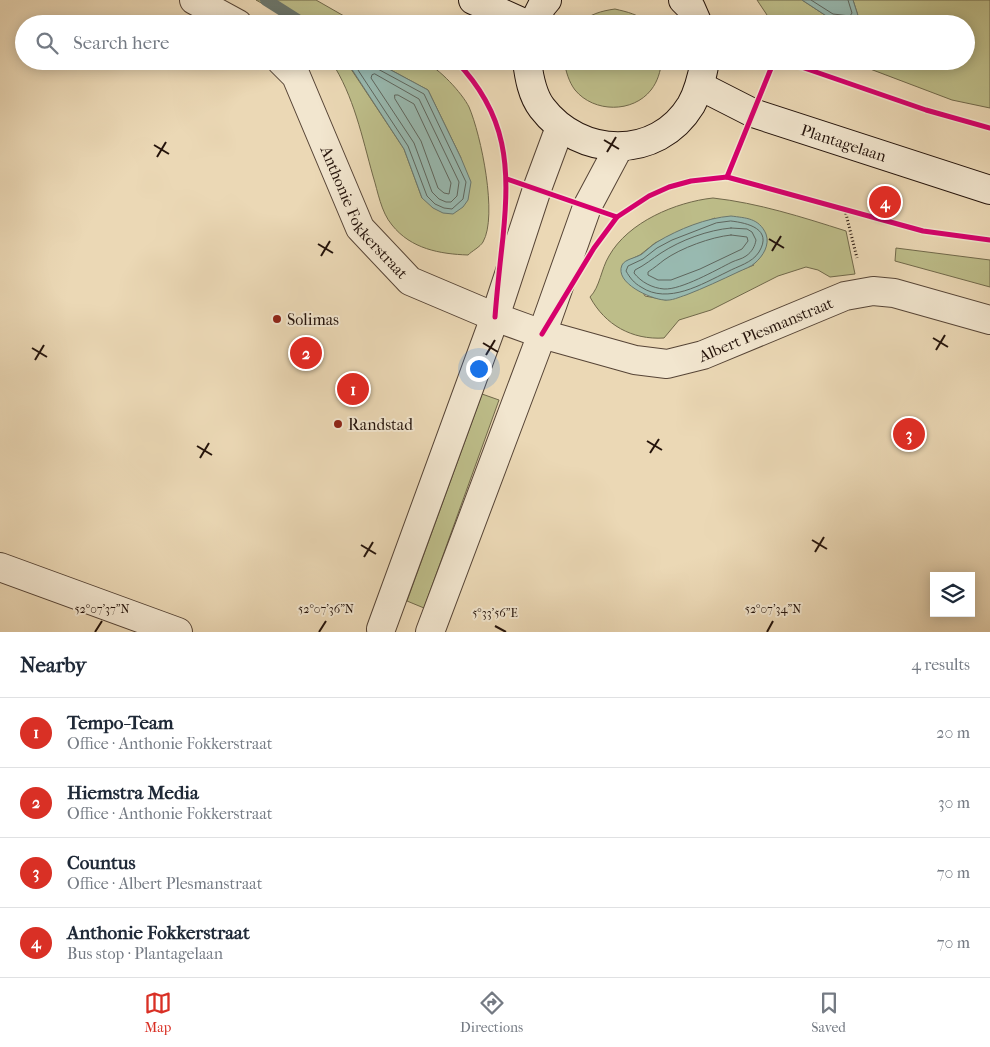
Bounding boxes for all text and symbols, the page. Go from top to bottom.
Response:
search box [15,15,975,70]
icon: search [33,29,61,57]
text: Search here [73,32,169,54]
street label: Plantagelaan [799,120,889,166]
street label: Anthonie Fokkerstraat [316,142,412,283]
pin: 4 [869,183,901,221]
street label: Albert Plesmanstraat [695,293,836,366]
place label: Solimas [287,310,339,329]
marker: Solimas [271,313,283,325]
pin: 2 [290,334,322,372]
your location [466,356,492,382]
pin: 1 [337,370,369,408]
place label: Randstad [348,415,413,434]
pin: 3 [893,415,925,453]
marker: Randstad [332,418,344,430]
map controls [930,572,975,617]
button: layers [930,572,975,617]
text: 52°07'37"N [74,602,130,616]
text: 52°07'36"N [298,602,354,616]
text: 52°07'34"N [745,602,801,616]
text: 5°33'56"E [472,606,518,620]
text: Nearby [20,653,86,677]
text: 4 results [912,655,970,674]
text: Tempo-Team [67,712,174,734]
text: 1 [33,723,39,742]
text: 20 m [936,723,970,742]
text: Office · Anthonie Fokkerstraat [67,734,273,753]
text: Hiemstra Media [67,782,199,804]
text: 2 [32,793,40,812]
text: 30 m [938,793,970,812]
text: Office · Anthonie Fokkerstraat [67,804,273,823]
text: Countus [67,852,135,874]
text: 3 [33,863,39,882]
text: 70 m [937,863,970,882]
text: Office · Albert Plesmanstraat [67,874,262,893]
text: Anthonie Fokkerstraat [67,922,250,944]
text: 4 [31,933,41,952]
text: 70 m [937,933,970,952]
text: Bus stop · Plantagelaan [67,944,223,963]
tab: Map [144,989,172,1036]
tab: Directions [460,989,523,1036]
tab: Saved [811,989,846,1036]

